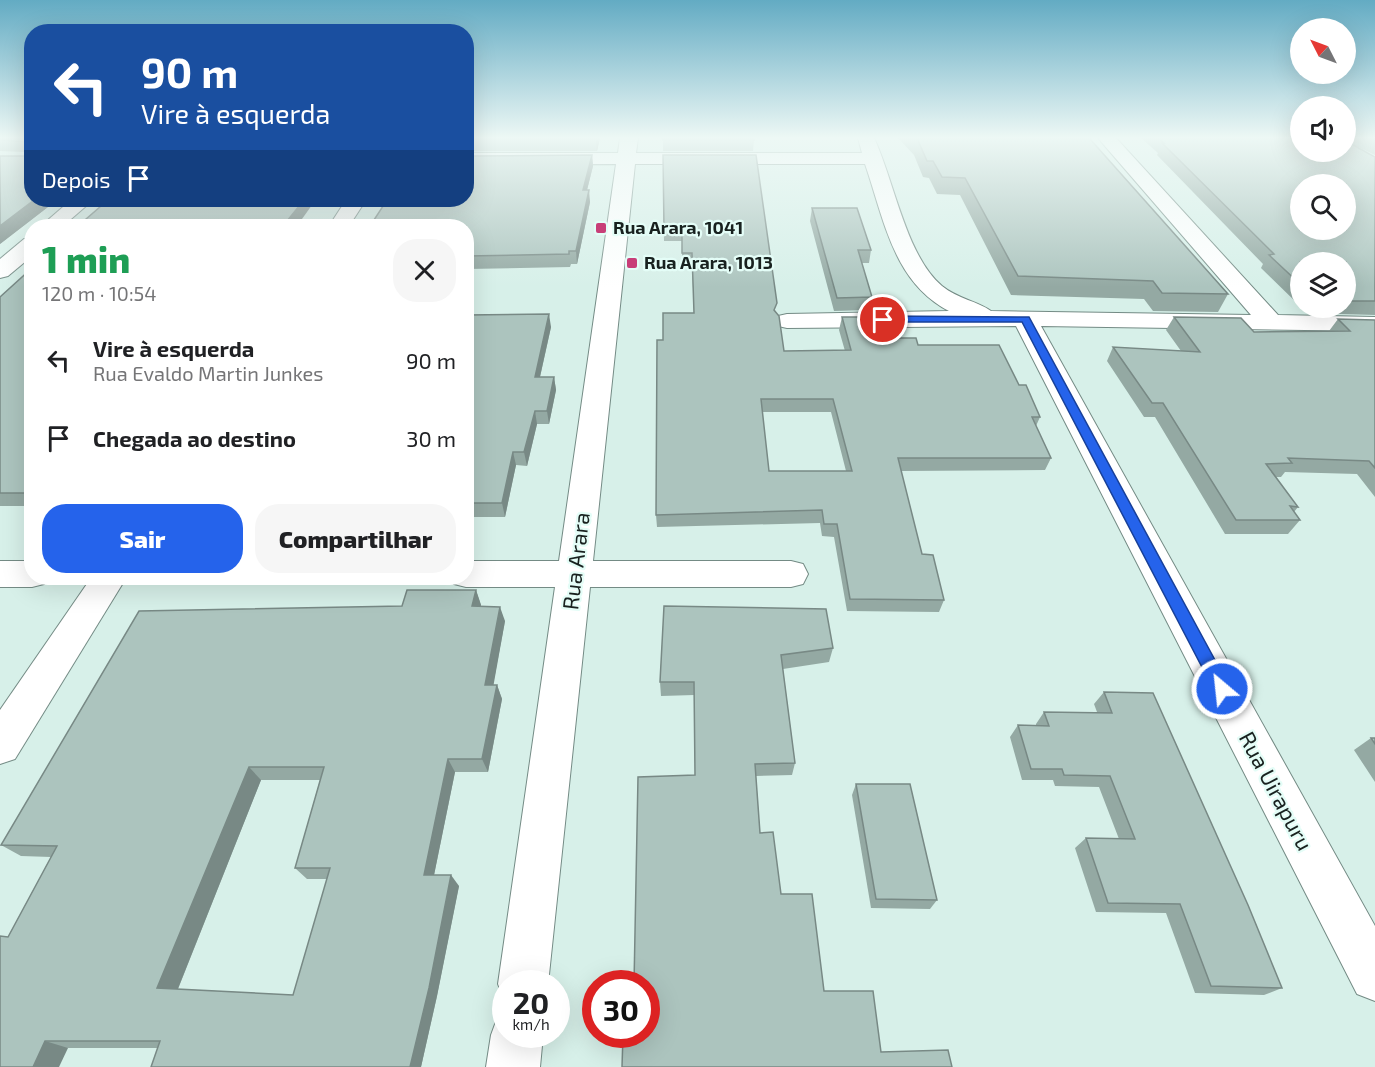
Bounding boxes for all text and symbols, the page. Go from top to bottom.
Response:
north arrow [1290,18,1356,84]
map controls [1290,18,1356,318]
text: 90 m [141,46,238,96]
icon: left [42,48,120,126]
button: sound [1290,96,1356,162]
text: Vire à esquerda [141,97,330,129]
icon: arrive [122,162,155,195]
text: Depois [42,166,110,192]
button: search [1290,174,1356,240]
place label: Rua Arara, 1041 [613,216,743,238]
marker: Rua Arara, 1041 [594,221,608,235]
text: 1 min [42,237,130,280]
button: close [393,239,456,302]
place label: Rua Arara, 1013 [644,251,773,273]
button: layers [1290,252,1356,318]
marker: Rua Arara, 1013 [625,256,639,270]
text: 120 m · 10:54 [42,281,157,305]
pin [857,294,908,345]
icon: arrive [866,303,899,336]
text: Vire à esquerda [93,335,254,361]
icon: left [42,344,75,377]
text: 90 m [406,347,456,373]
text: Rua Evaldo Martin Junkes [93,361,324,385]
icon: arrive [42,422,75,455]
text: Chegada ao destino [93,425,296,451]
text: 30 m [406,425,456,451]
button: Sair [42,504,243,573]
button: Compartilhar [255,504,456,573]
street label: Rua Arara [556,511,594,611]
position arrow [1190,657,1254,721]
street label: Rua Uirapuru [1235,727,1319,854]
speed limit sign: 30 [582,970,660,1048]
text: 20 [513,984,549,1020]
text: km/h [512,1015,550,1033]

